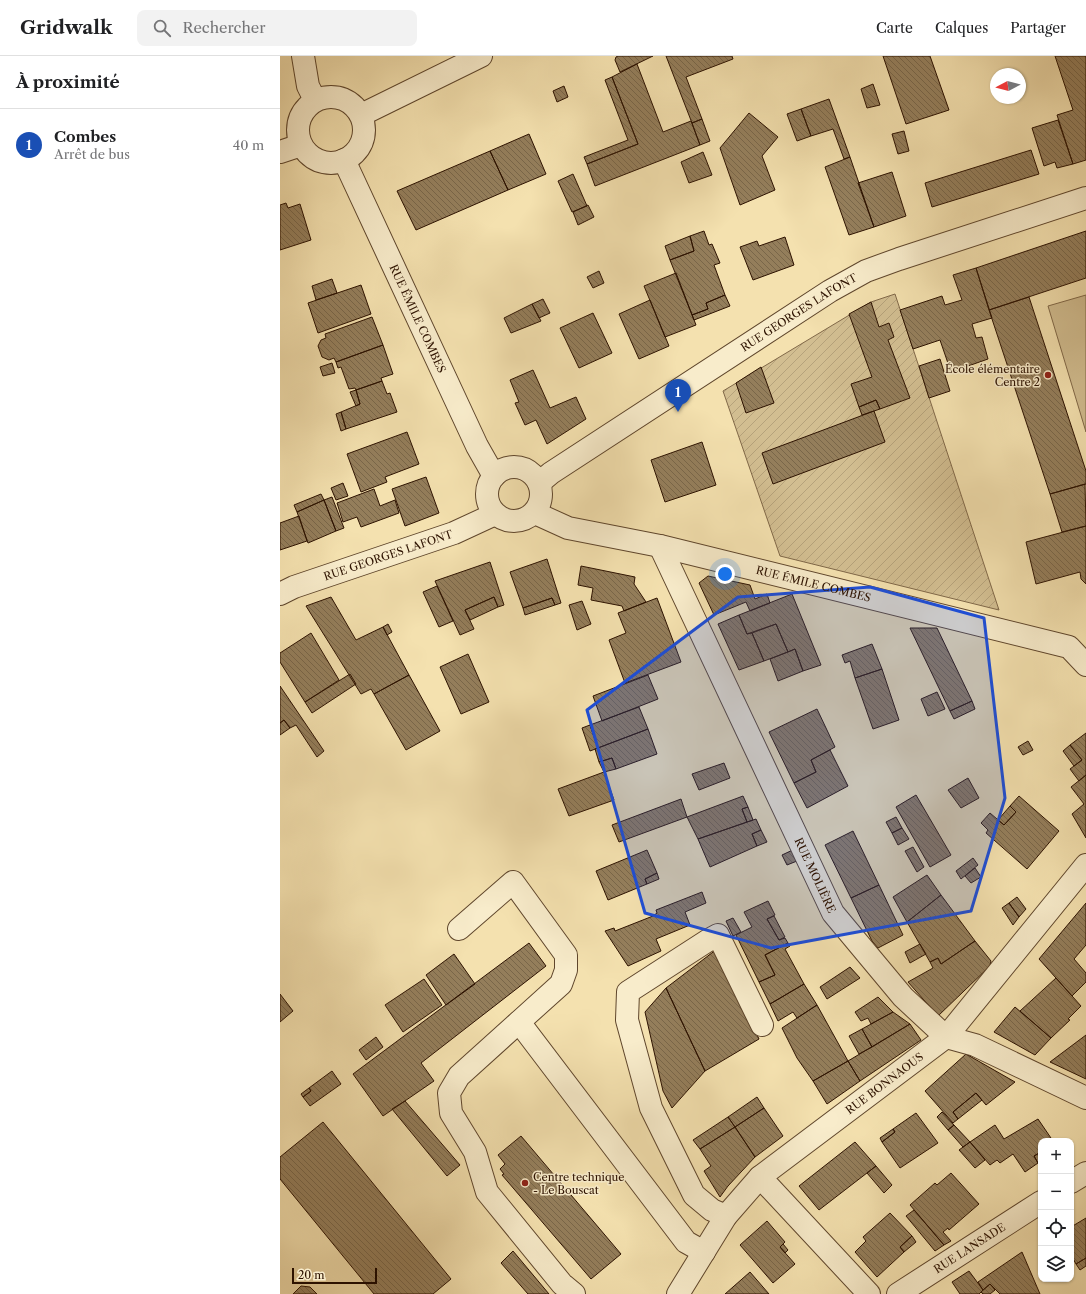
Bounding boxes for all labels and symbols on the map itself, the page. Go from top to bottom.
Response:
north arrow [990,68,1026,104]
street label: RUE ÉMILE COMBES [387,262,449,375]
street label: RUE GEORGES LAFONT [738,270,860,354]
place label: École élémentaire Centre 2 [945,362,1040,389]
marker: École élémentaire Centre 2 [1043,370,1053,380]
pin: 1 [665,379,691,412]
street label: RUE GEORGES LAFONT [322,527,455,583]
street label: RUE ÉMILE COMBES [754,563,872,605]
your location [715,564,735,584]
street label: RUE MOLIÈRE [791,835,839,915]
street label: RUE BONNAOUS [843,1050,926,1117]
place label: Centre technique - Le Bouscat [533,1170,625,1197]
marker: Centre technique - Le Bouscat [520,1178,530,1188]
street label: RUE LANSADE [931,1220,1008,1276]
scale bar [292,1266,377,1285]

